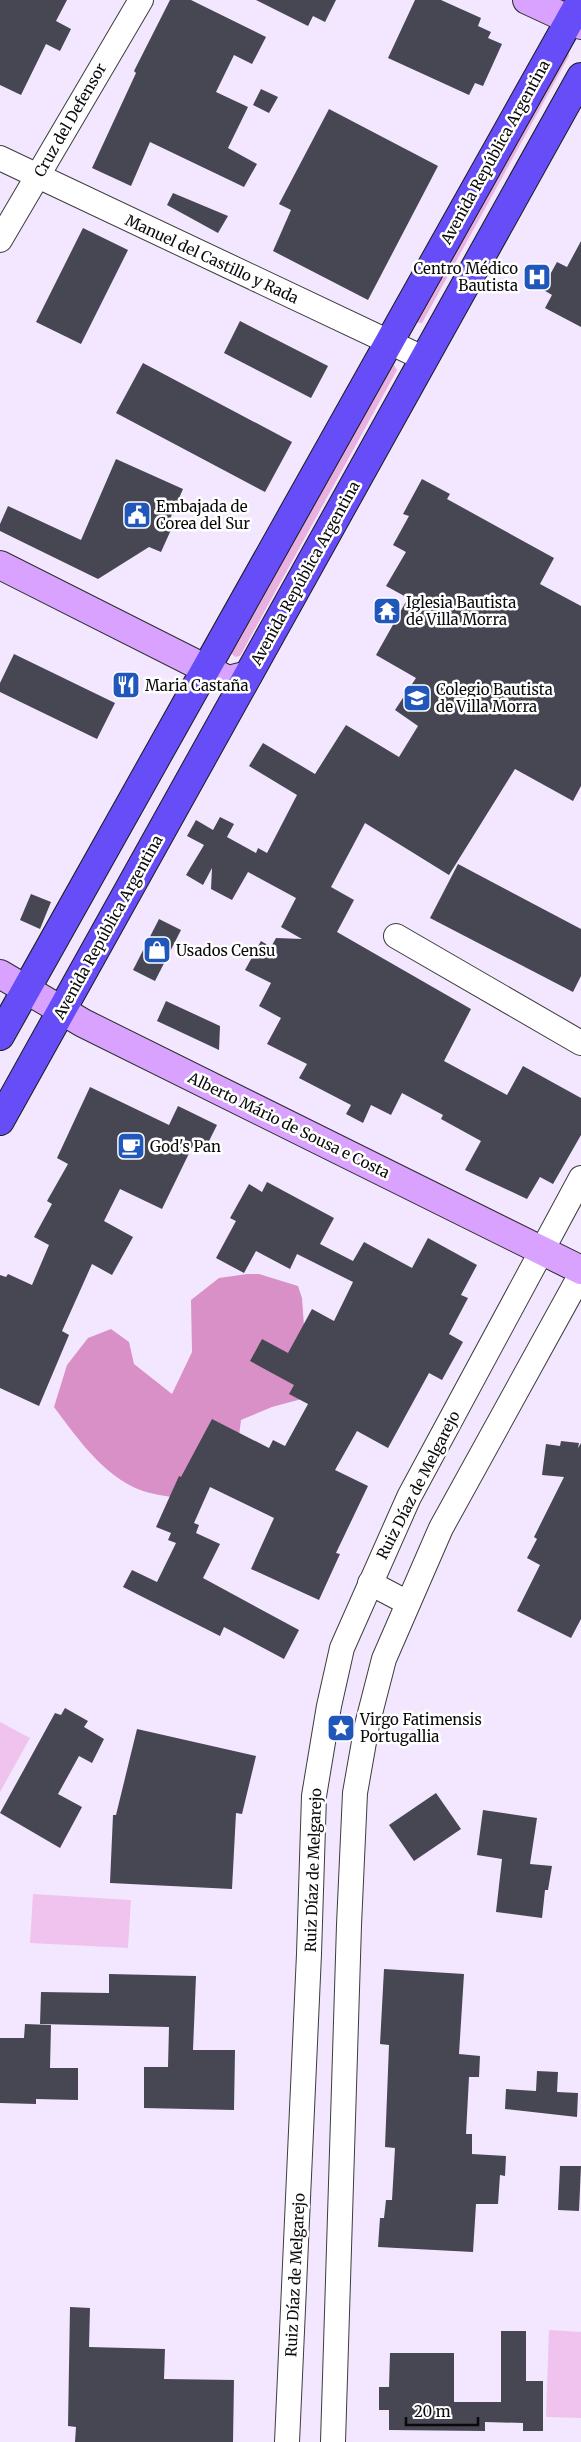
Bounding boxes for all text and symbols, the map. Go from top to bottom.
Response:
street label: Avenida República Argentina [436,57,554,248]
street label: Cruz del Defensor [30,60,110,180]
street label: Manuel del Castillo y Rada [122,210,302,308]
place label: Centro Médico Bautista [413,259,518,295]
hospital icon: Centro Médico Bautista [522,262,552,292]
street label: Avenida República Argentina [246,478,364,669]
place label: Embajada de Corea del Sur [156,497,250,533]
public building icon: Embajada de Corea del Sur [122,500,152,530]
place label: Iglesia Bautista de Villa Morra [406,593,516,629]
temple icon: Iglesia Bautista de Villa Morra [372,596,402,626]
restaurant icon: Maria Castaña [111,670,141,700]
place label: Maria Castaña [145,676,248,695]
place label: Colegio Bautista de Villa Morra [436,680,553,716]
school or university icon: Colegio Bautista de Villa Morra [402,683,432,713]
street label: Avenida República Argentina [49,832,167,1023]
shop icon: Usados Censu [142,935,172,965]
place label: Usados Censu [176,941,275,960]
street label: Alberto Mário de Sousa e Costa [184,1067,393,1182]
cafe icon: God's Pan [116,1131,146,1161]
place label: God's Pan [150,1137,221,1156]
street label: Ruiz Díaz de Melgarejo [372,1407,464,1562]
place label: Virgo Fatimensis Portugallia [359,1710,482,1746]
place icon: Virgo Fatimensis Portugallia [326,1713,356,1743]
street label: Ruiz Díaz de Melgarejo [301,1787,325,1952]
street label: Ruiz Díaz de Melgarejo [281,2192,309,2357]
scale bar [406,2394,478,2426]
text: 20 m [414,2402,451,2421]

